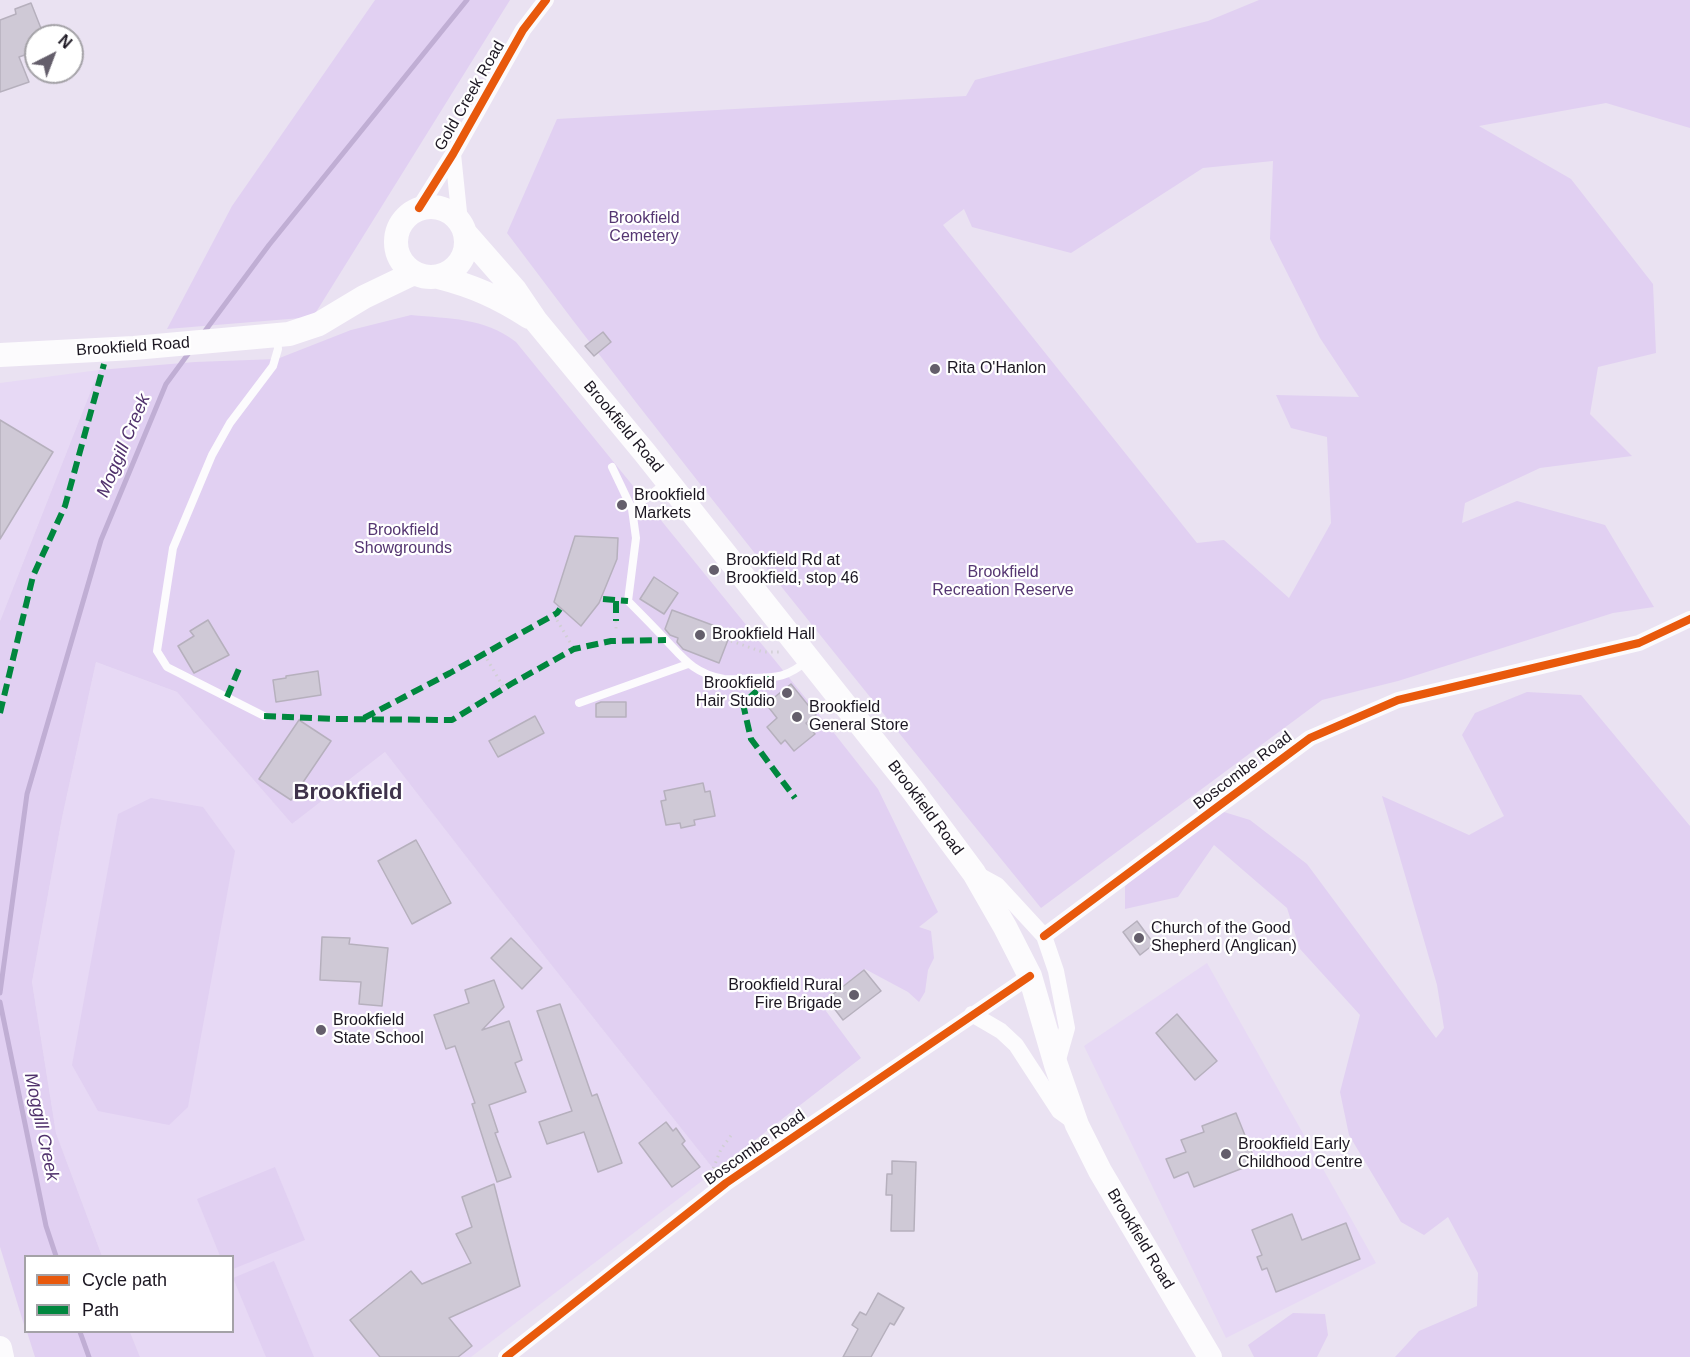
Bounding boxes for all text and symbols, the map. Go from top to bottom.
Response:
north arrow [24,24,84,84]
text: N [55,32,75,52]
street label: Gold Creek Road [431,38,509,154]
park label: Brookfield Cemetery [608,209,680,247]
street label: Brookfield Road [76,333,190,361]
place label: Rita O'Hanlon [947,359,1046,379]
marker: Rita O'Hanlon [928,362,942,376]
street label: Brookfield Road [579,377,667,477]
water label: Moggill Creek [93,391,155,501]
place label: Brookfield Markets [634,486,705,524]
marker: Brookfield Markets [615,498,629,512]
park label: Brookfield Showgrounds [354,521,452,559]
place label: Brookfield Rd at Brookfield, stop 46 [726,551,859,589]
marker: Brookfield Rd at Brookfield, stop 46 [707,563,721,577]
park label: Brookfield Recreation Reserve [932,563,1074,601]
place label: Brookfield Hall [712,625,815,645]
marker: Brookfield Hall [693,628,707,642]
place label: Brookfield Hair Studio [696,674,775,712]
marker: Brookfield Hair Studio [780,686,794,700]
place label: Brookfield General Store [809,698,909,736]
marker: Brookfield General Store [790,710,804,724]
street label: Boscombe Road [1190,728,1296,814]
street label: Brookfield Road [883,757,967,859]
district label: Brookfield [294,780,402,806]
place label: Church of the Good Shepherd (Anglican) [1151,919,1297,957]
marker: Church of the Good Shepherd (Anglican) [1132,931,1146,945]
place label: Brookfield Rural Fire Brigade [728,976,842,1014]
marker: Brookfield Rural Fire Brigade [847,988,861,1002]
place label: Brookfield State School [333,1011,424,1049]
marker: Brookfield State School [314,1023,328,1037]
water label: Moggill Creek [19,1071,63,1183]
street label: Boscombe Road [701,1106,809,1190]
place label: Brookfield Early Childhood Centre [1238,1135,1363,1173]
marker: Brookfield Early Childhood Centre [1219,1147,1233,1161]
street label: Brookfield Road [1102,1185,1178,1293]
legend [24,1255,234,1333]
text: Cycle path [82,1270,167,1290]
text: Path [82,1300,119,1320]

